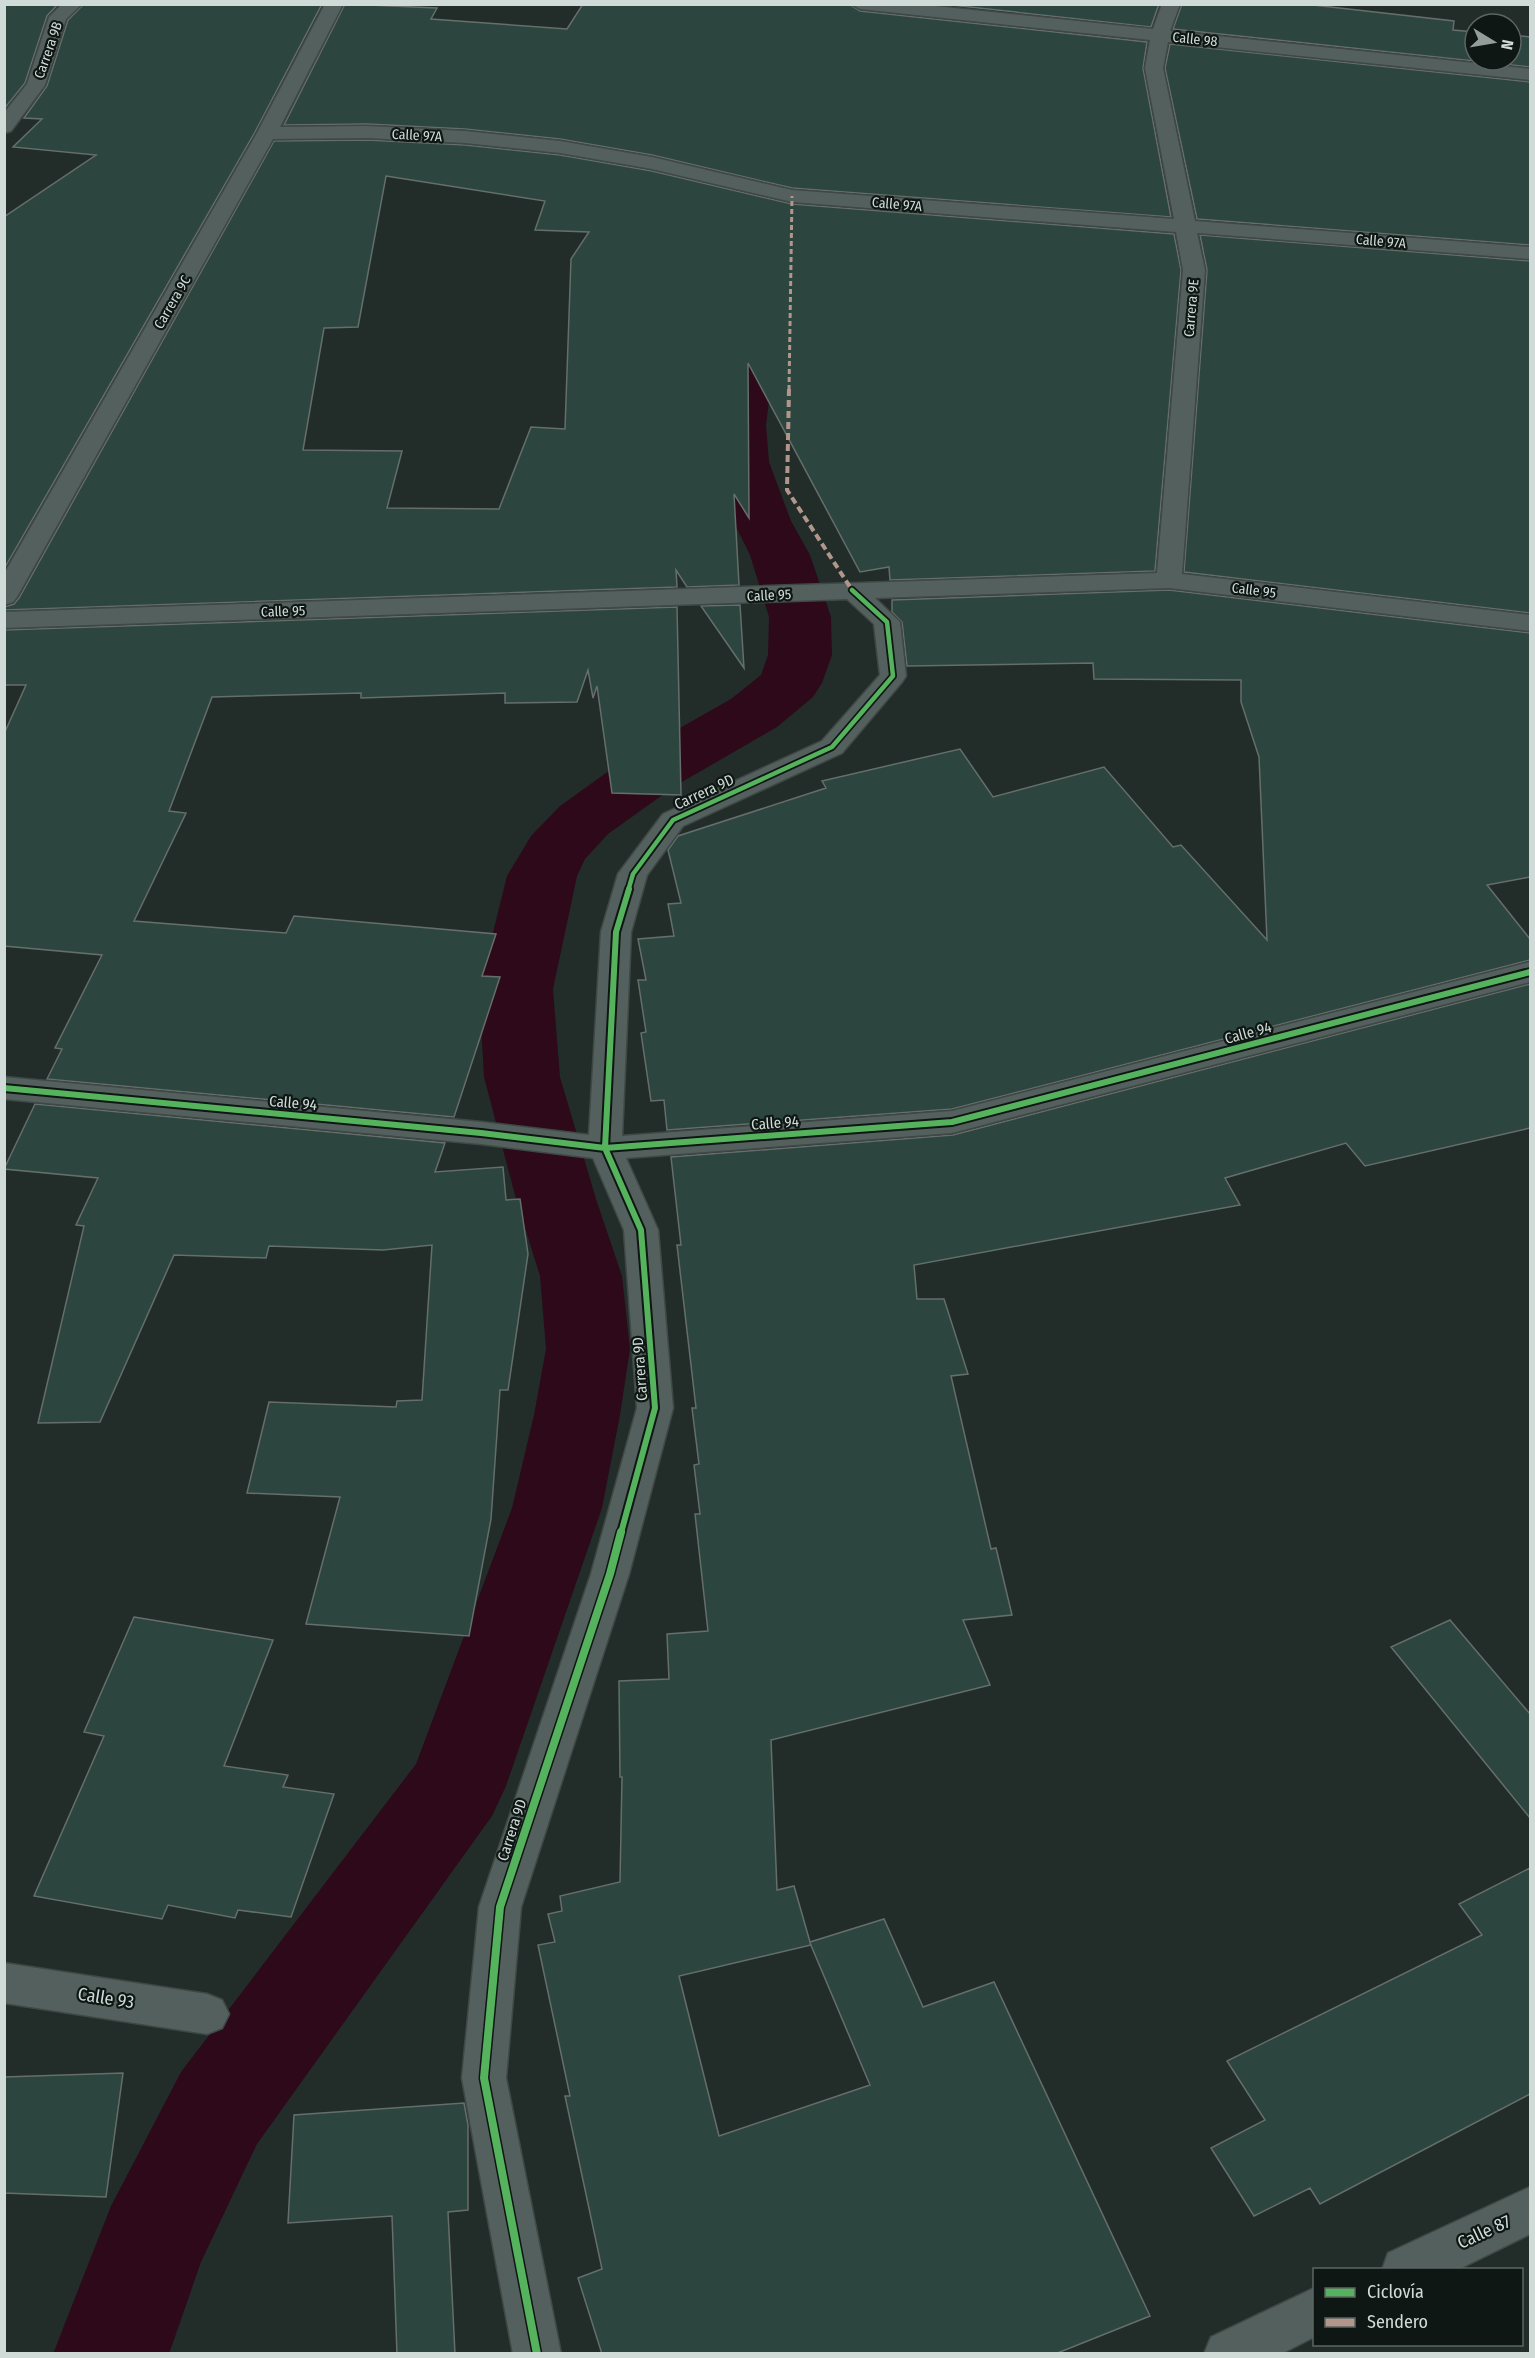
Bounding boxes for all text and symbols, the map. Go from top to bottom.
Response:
north arrow [1463,12,1523,72]
street label: Carrera 9B [31,19,66,81]
street label: Calle 98 [1172,29,1218,50]
text: N [1497,38,1517,51]
street label: Calle 97A [391,126,443,145]
street label: Calle 97A [871,194,923,215]
street label: Calle 97A [1355,231,1407,252]
street label: Carrera 9C [150,273,194,332]
street label: Carrera 9E [1180,278,1203,338]
street label: Calle 95 [1231,579,1277,602]
street label: Calle 95 [746,586,792,605]
street label: Calle 95 [261,602,306,621]
street label: Carrera 9D [671,770,737,814]
street label: Calle 94 [1223,1018,1273,1048]
street label: Calle 94 [268,1092,318,1114]
street label: Calle 94 [750,1112,800,1134]
street label: Carrera 9D [629,1336,651,1402]
street label: Carrera 9D [494,1797,530,1863]
street label: Calle 93 [76,1983,136,2013]
street label: Calle 87 [1454,2210,1514,2254]
legend [1313,2268,1523,2346]
text: Ciclovía [1367,2281,1424,2303]
text: Sendero [1367,2311,1428,2333]

